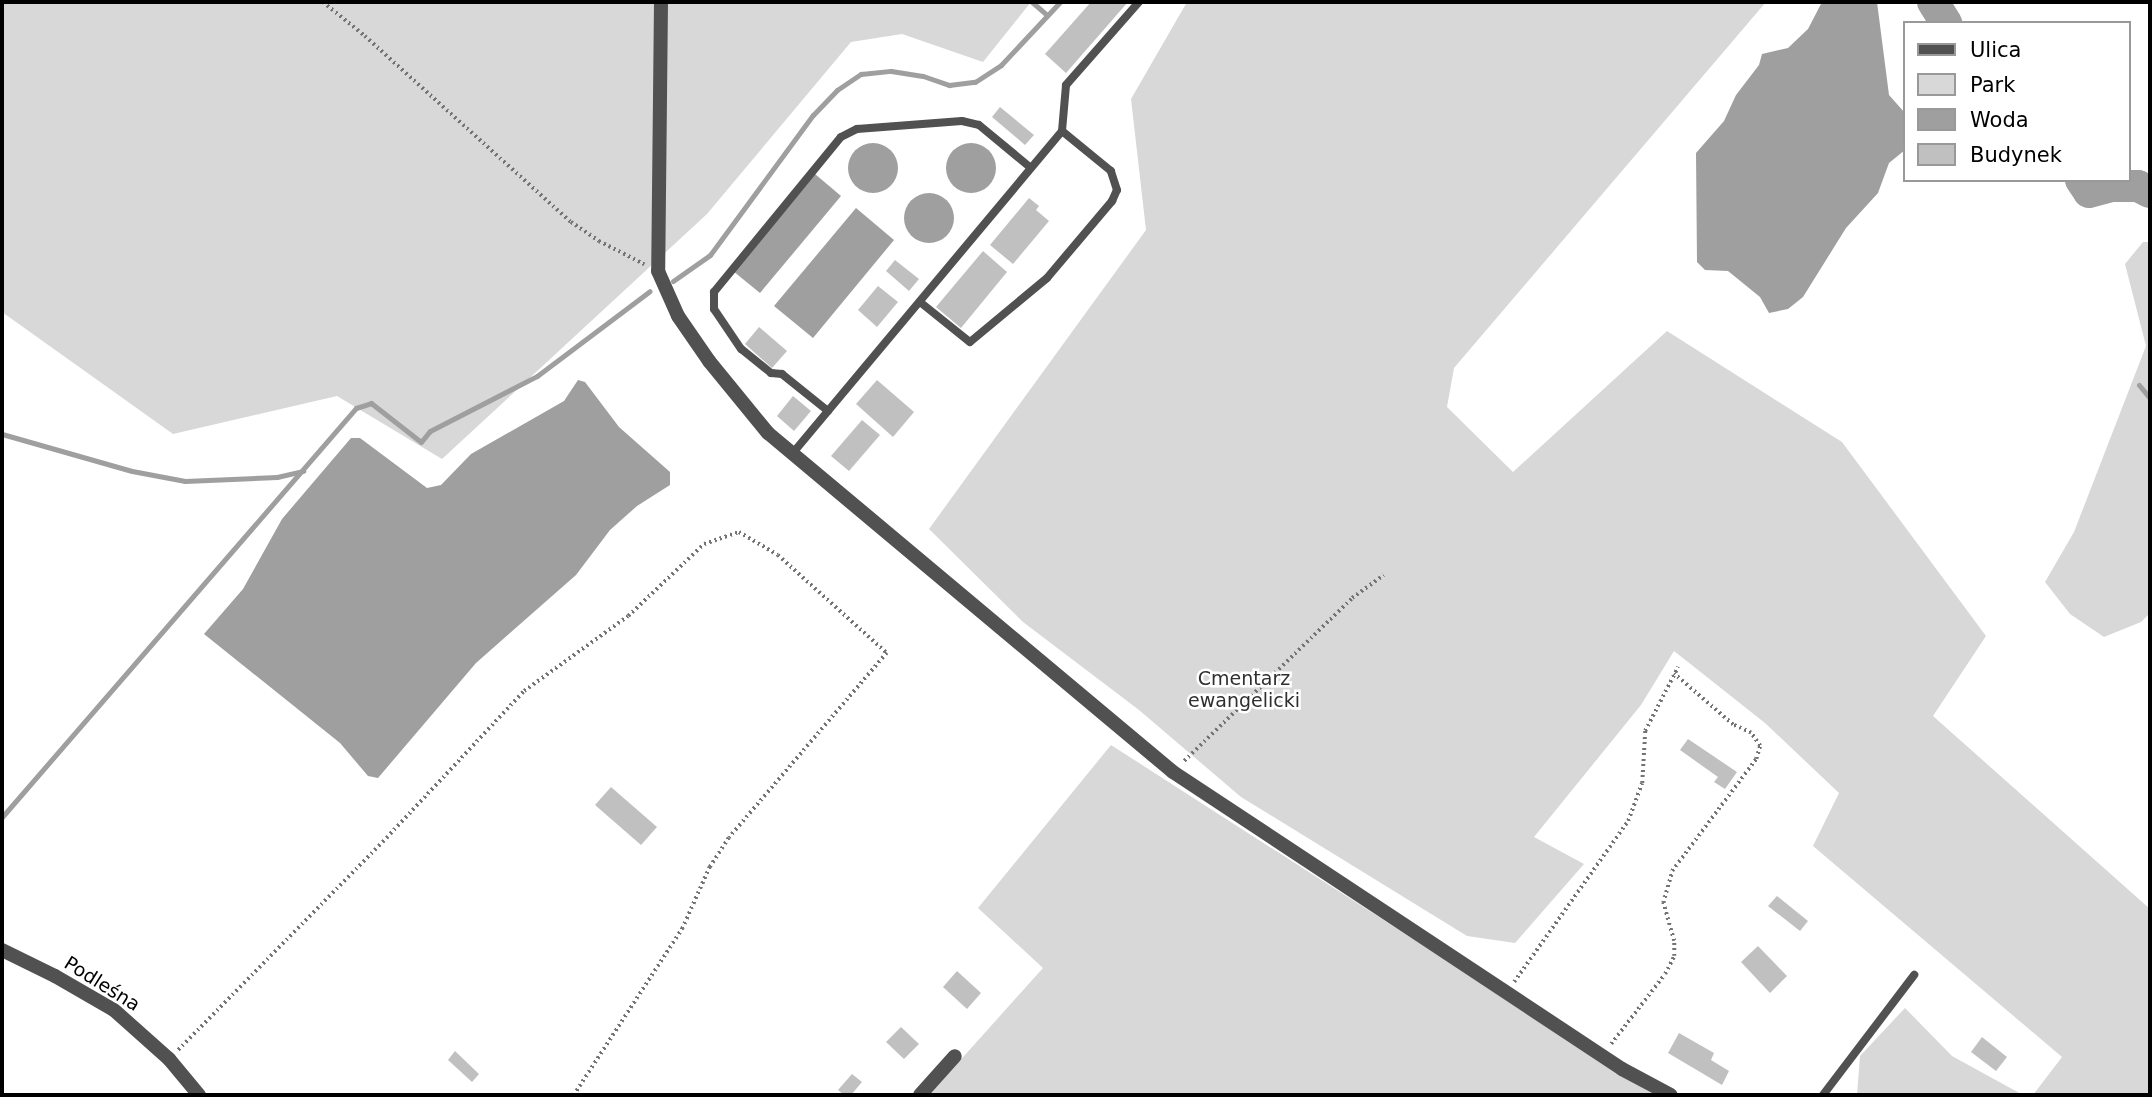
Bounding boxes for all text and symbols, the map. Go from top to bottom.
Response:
legend [1904,21,2131,182]
text: Ulica [1970,38,2021,62]
text: Park [1970,73,2015,97]
text: Woda [1970,108,2029,132]
text: Budynek [1970,143,2062,167]
park label: Cmentarz ewangelicki [1188,668,1300,712]
street label: Podleśna [60,952,144,1016]

